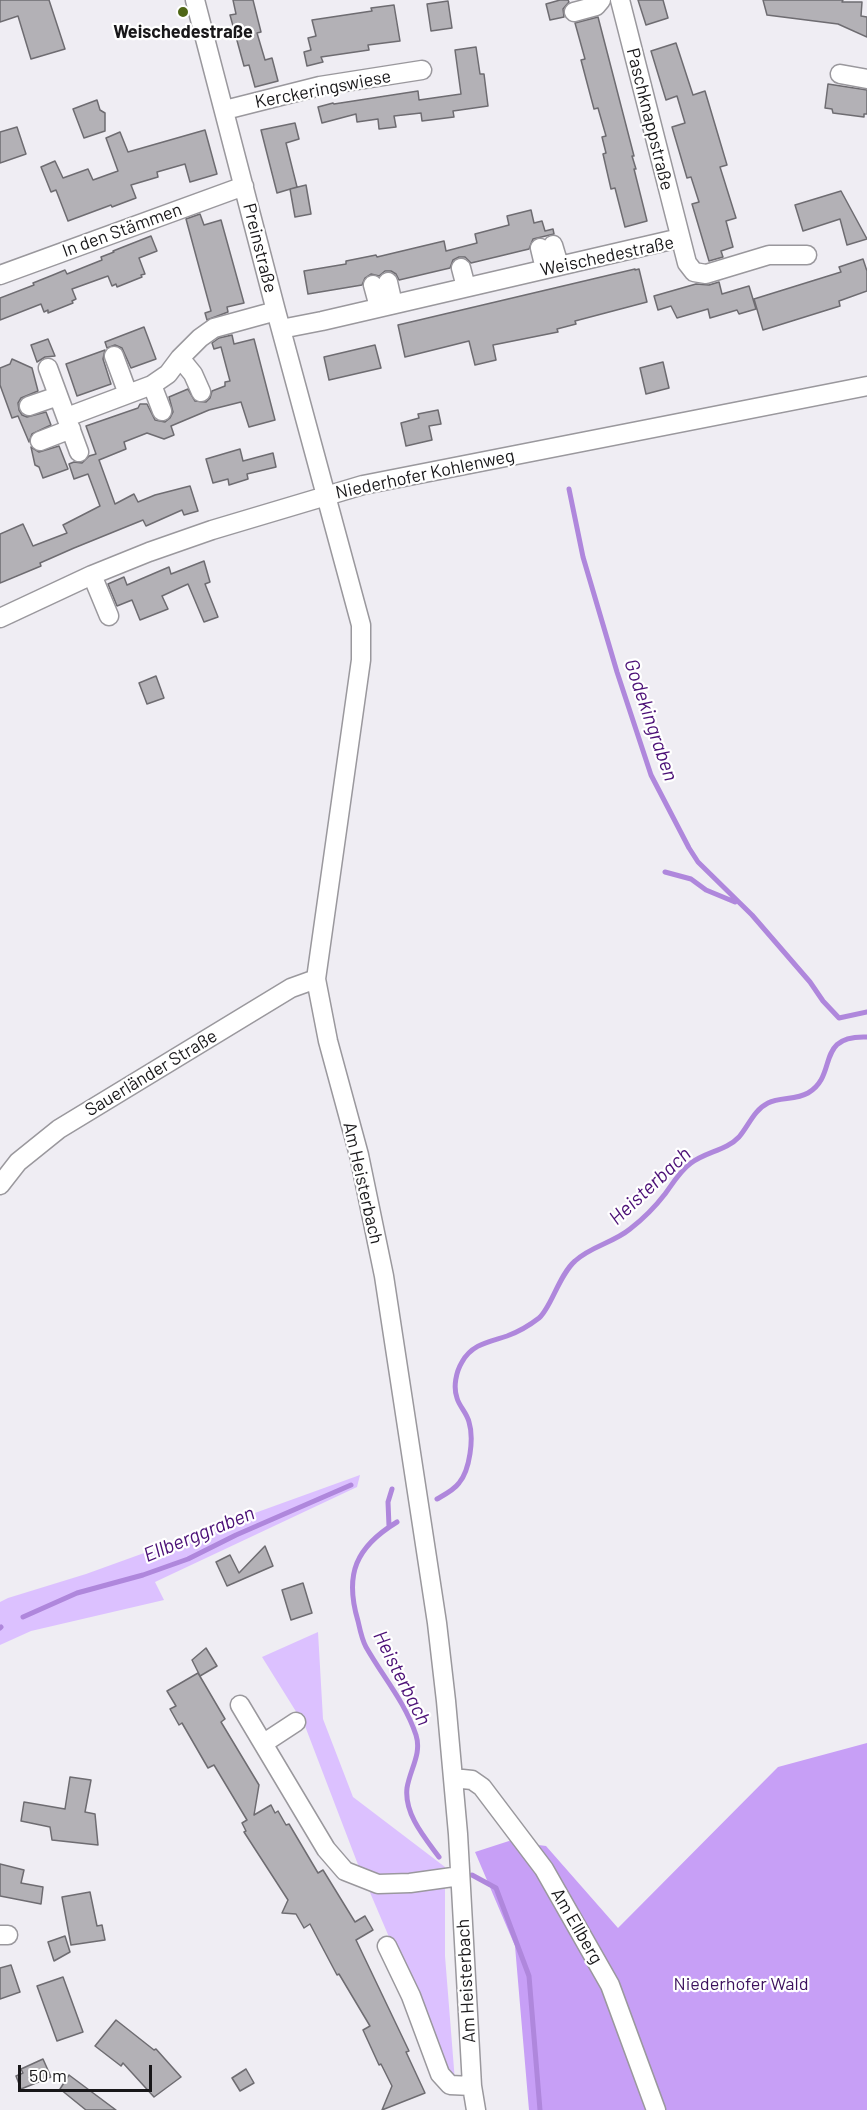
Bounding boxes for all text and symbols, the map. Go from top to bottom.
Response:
marker: Weischedestraße [176,5,190,19]
place label: Weischedestraße [113,21,253,43]
street label: Paschknappstraße [622,46,678,192]
street label: Kerckeringswiese [253,65,393,113]
street label: In den Stämmen [59,198,185,262]
street label: Preinstraße [238,201,282,295]
street label: Weischedestraße [538,231,676,281]
street label: Niederhofer Kohlenweg [334,444,516,504]
water label: Godekingraben [619,656,683,784]
street label: Sauerländer Straße [81,1025,221,1121]
street label: Am Heisterbach [338,1120,388,1246]
water label: Heisterbach [604,1142,696,1230]
water label: Ellberggraben [140,1501,258,1567]
water label: Heisterbach [368,1627,436,1729]
street label: Am Ellberg [547,1884,607,1968]
street label: Am Heisterbach [452,1918,480,2044]
park label: Niederhofer Wald [673,1973,809,1995]
scale bar [21,2053,154,2091]
text: 50 m [29,2064,67,2086]

